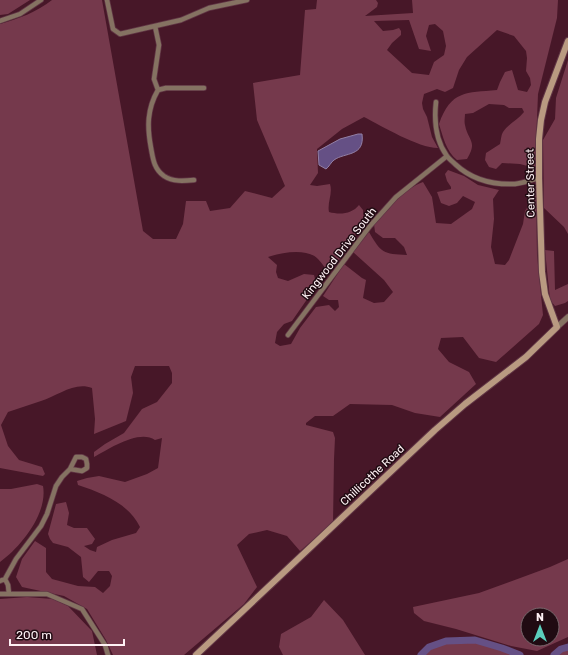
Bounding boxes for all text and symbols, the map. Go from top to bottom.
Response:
street label: Center Street [523,148,538,218]
street label: Kingwood Drive South [299,205,379,302]
street label: Chillicothe Road [338,442,407,508]
north arrow [520,607,560,647]
text: N [536,611,544,624]
scale bar [10,621,124,647]
text: 200 m [16,628,52,642]

